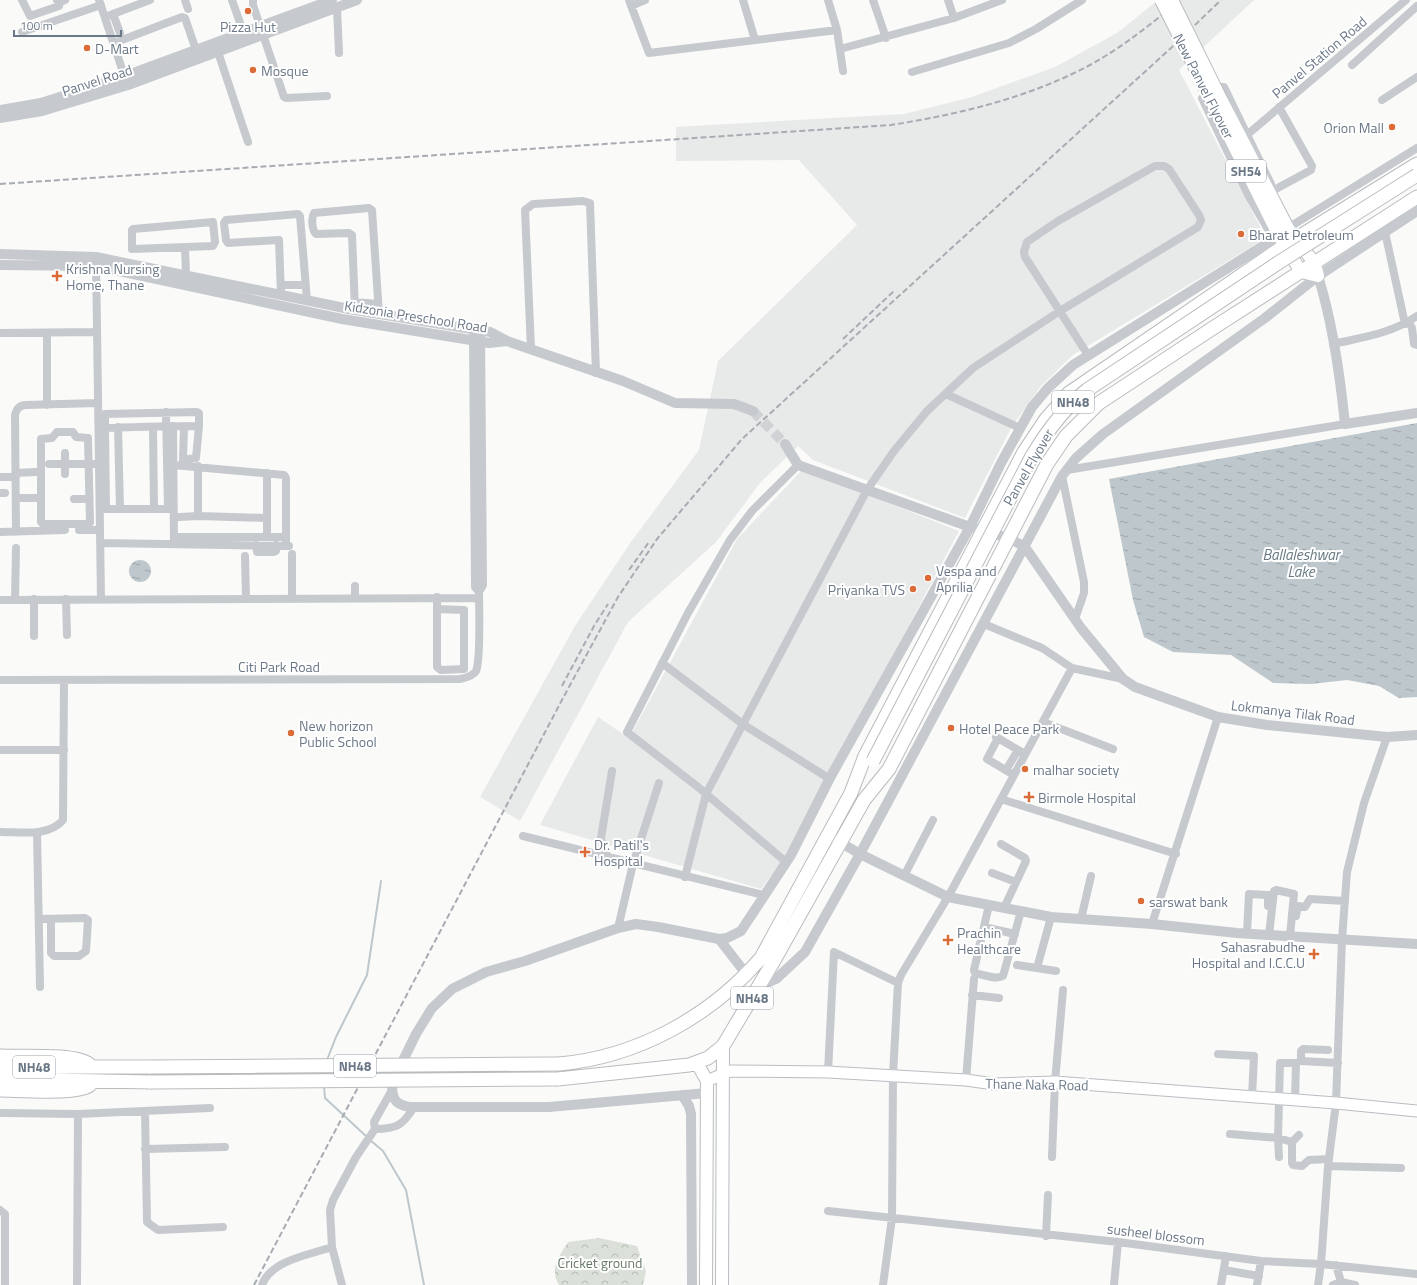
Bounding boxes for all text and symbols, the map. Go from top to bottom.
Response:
marker: Pizza Hut [243,6,253,16]
street label: Panvel Station Road [1267,11,1371,103]
scale bar [14,12,121,38]
text: 100 m [20,16,53,35]
place label: Pizza Hut [220,16,276,37]
street label: New Panvel Flyover [1168,30,1240,143]
place label: D-Mart [95,38,139,59]
marker: D-Mart [82,43,92,53]
street label: Panvel Road [59,59,135,101]
place label: Mosque [261,60,308,81]
marker: Mosque [248,65,258,75]
place label: Orion Mall [1324,117,1384,138]
marker: Orion Mall [1387,122,1397,132]
road number: SH54 [1226,160,1266,182]
place label: Bharat Petroleum [1249,224,1354,245]
marker: Bharat Petroleum [1236,229,1246,239]
place label: Krishna Nursing Home, Thane [66,258,160,295]
marker: Krishna Nursing Home, Thane [51,270,63,282]
street label: Kidzonia Preschool Road [343,294,489,338]
road number: NH48 [1052,391,1094,413]
street label: Panvel Flyover [997,425,1059,509]
water label: Ballaleshwar Lake [1262,543,1342,583]
place label: Vespa and Aprilia [936,560,997,597]
marker: Vespa and Aprilia [923,573,933,583]
place label: Priyanka TVS [828,579,905,600]
marker: Priyanka TVS [908,584,918,594]
street label: Citi Park Road [238,656,320,677]
street label: Lokmanya Tilak Road [1230,694,1356,730]
place label: New horizon Public School [299,715,377,752]
place label: Hotel Peace Park [959,718,1060,739]
marker: Hotel Peace Park [946,723,956,733]
marker: New horizon Public School [286,728,296,738]
place label: malhar society [1033,759,1119,780]
marker: malhar society [1020,764,1030,774]
place label: Birmole Hospital [1038,787,1136,808]
marker: Birmole Hospital [1023,791,1035,803]
place label: Dr. Patil's Hospital [594,834,649,871]
marker: Dr. Patil's Hospital [579,846,591,858]
place label: sarswat bank [1149,891,1228,912]
marker: sarswat bank [1136,896,1146,906]
place label: Prachin Healthcare [957,922,1021,959]
marker: Prachin Healthcare [942,934,954,946]
place label: Sahasrabudhe Hospital and I.C.C.U [1192,936,1305,973]
marker: Sahasrabudhe Hospital and I.C.C.U [1308,948,1320,960]
road number: NH48 [731,987,773,1009]
road number: NH48 [334,1055,376,1077]
road number: NH48 [13,1056,55,1078]
street label: Thane Naka Road [985,1073,1089,1095]
street label: susheel blossom [1106,1218,1206,1250]
park label: Cricket ground [558,1252,642,1273]

